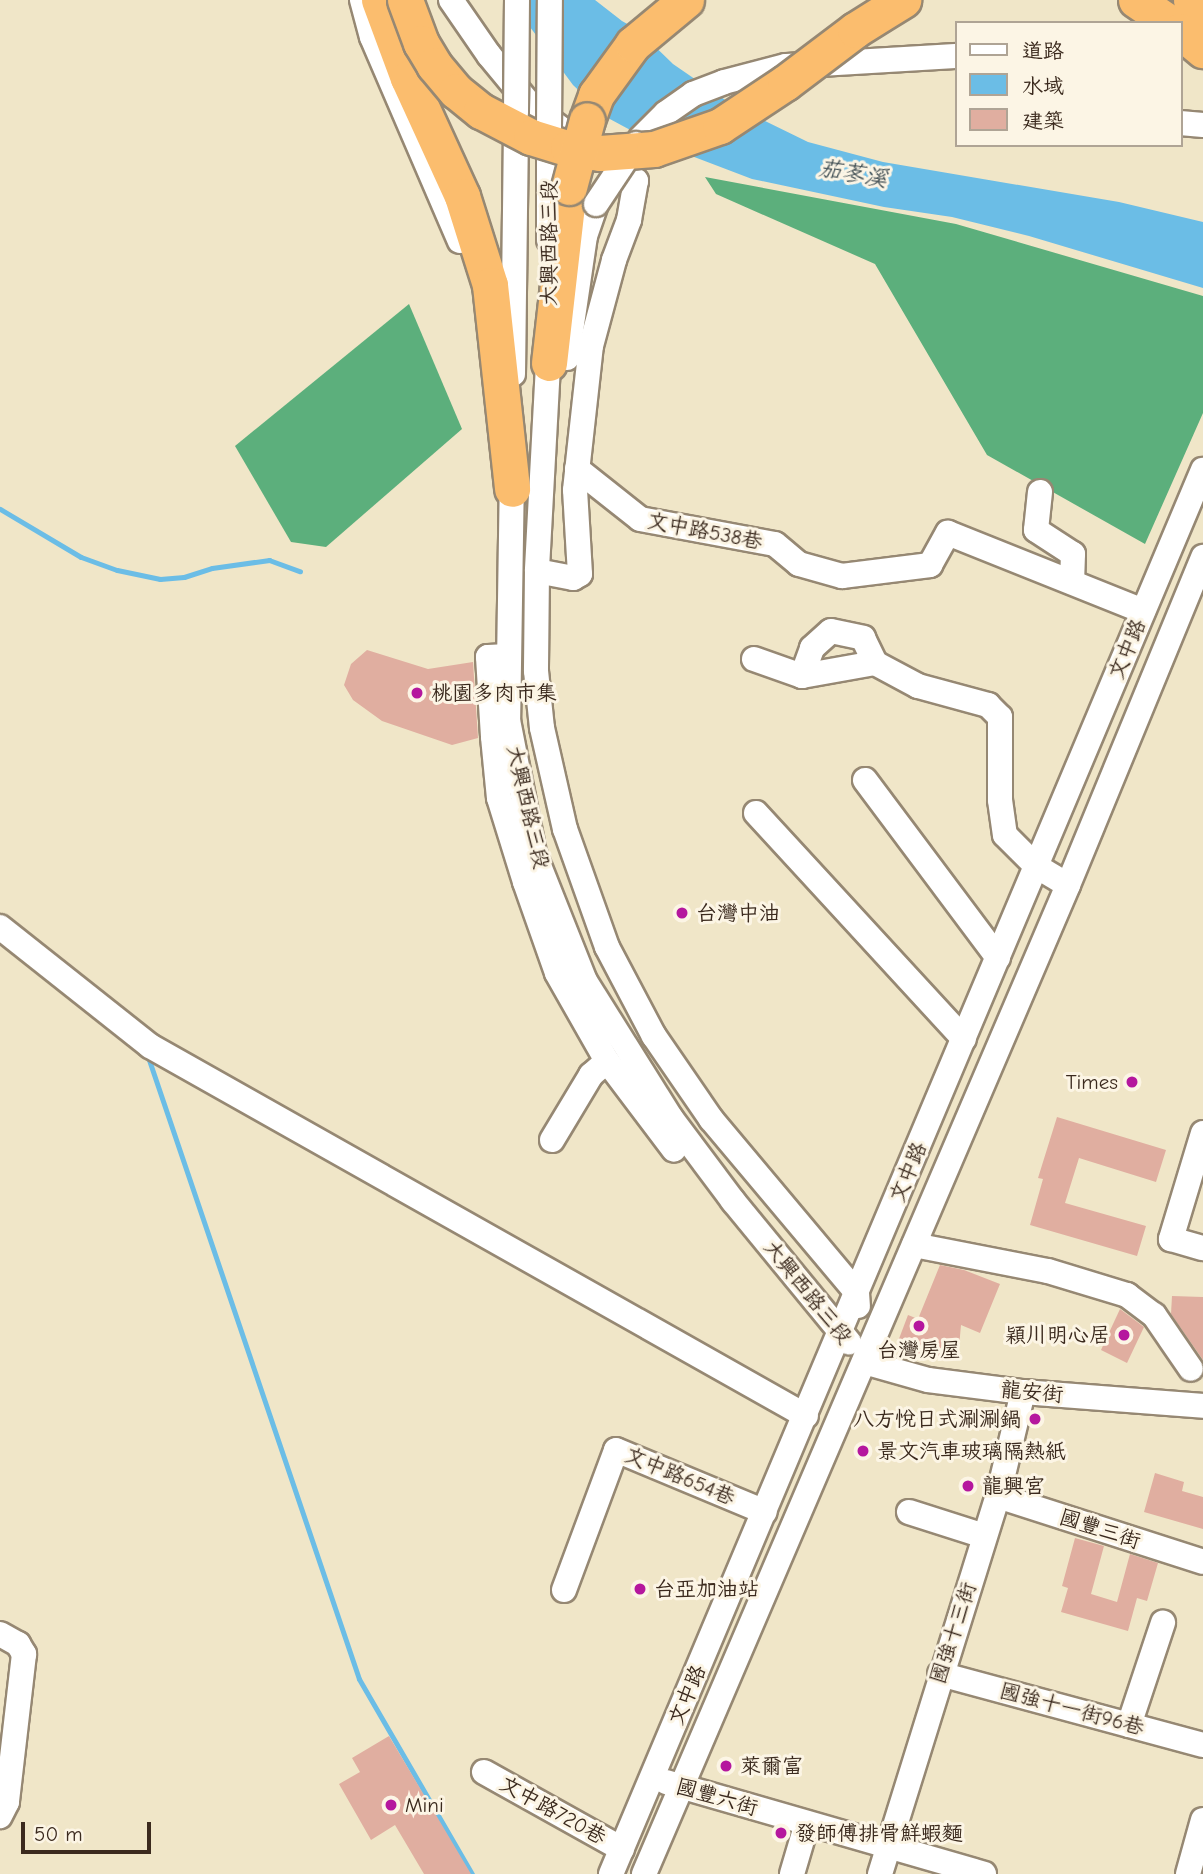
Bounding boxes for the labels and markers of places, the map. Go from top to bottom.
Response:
place label: 桃園多肉市集 [431,680,557,706]
marker: 桃園多肉市集 [409,685,425,701]
place label: 台灣中油 [696,900,780,926]
marker: 台灣中油 [674,905,690,921]
place label: Times [1066,1069,1118,1095]
marker: Times [1124,1074,1140,1090]
marker: 台灣房屋 [911,1318,927,1334]
place label: 穎川明心居 [1005,1322,1110,1348]
marker: 穎川明心居 [1116,1327,1132,1343]
place label: 台灣房屋 [877,1337,961,1363]
place label: 八方悅日式涮涮鍋 [853,1406,1021,1432]
marker: 八方悅日式涮涮鍋 [1027,1411,1043,1427]
place label: 景文汽車玻璃隔熱紙 [877,1438,1066,1464]
marker: 景文汽車玻璃隔熱紙 [855,1443,871,1459]
place label: 龍興宮 [982,1473,1045,1499]
marker: 龍興宮 [960,1478,976,1494]
place label: 台亞加油站 [654,1576,759,1602]
marker: 台亞加油站 [632,1581,648,1597]
place label: 萊爾富 [740,1753,803,1779]
marker: 萊爾富 [718,1758,734,1774]
place label: Mini [405,1792,444,1818]
marker: Mini [383,1797,399,1813]
place label: 發師傅排骨鮮蝦麵 [795,1820,963,1846]
marker: 發師傅排骨鮮蝦麵 [773,1825,789,1841]

